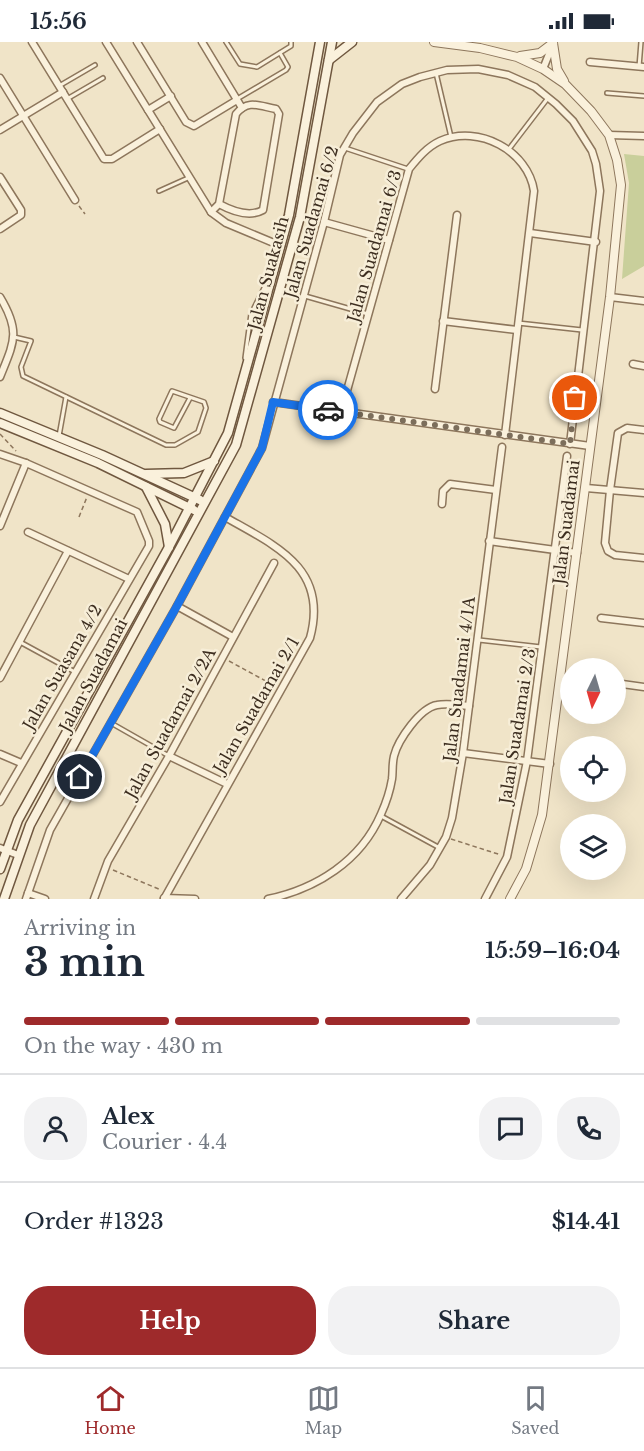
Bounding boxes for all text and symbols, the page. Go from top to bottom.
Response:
text: 15:56 [30,8,87,35]
street label: Jalan Suadamai 6/2 [279,144,342,302]
street label: Jalan Suadamai 6/3 [342,168,405,326]
street label: Jalan Suakasih [243,214,293,334]
pin [549,372,600,423]
courier [298,380,358,440]
icon: bag [558,381,591,414]
icon: car [312,394,345,427]
street label: Jalan Suadamai [548,458,584,587]
street label: Jalan Suadamai 4/1A [439,595,479,765]
street label: Jalan Suasana 4/2 [17,601,106,735]
street label: Jalan Suadamai [54,614,132,737]
street label: Jalan Suadamai 2/1 [208,633,303,779]
street label: Jalan Suadamai 2/2A [119,644,220,804]
street label: Jalan Suadamai 2/3 [495,647,539,807]
north arrow [560,658,626,724]
map controls [560,658,626,880]
button: locate [560,736,626,802]
pin [54,751,105,802]
icon: home [63,760,96,793]
button: layers [560,814,626,880]
text: Arriving in [24,916,136,940]
text: 15:59–16:04 [485,937,620,964]
text: 3 min [24,938,145,987]
text: On the way · 430 m [24,1034,223,1058]
button: person [24,1097,87,1160]
button: chat [479,1097,542,1160]
button: phone [557,1097,620,1160]
text: Alex [102,1103,155,1130]
text: Courier · 4.4 [102,1130,227,1154]
text: Order #1323 [24,1208,164,1235]
text: $14.41 [552,1208,620,1235]
button: Help [24,1286,316,1355]
button: Share [328,1286,620,1355]
tab: Home [85,1382,136,1438]
tab: Map [305,1382,342,1438]
tab: Saved [511,1382,559,1438]

